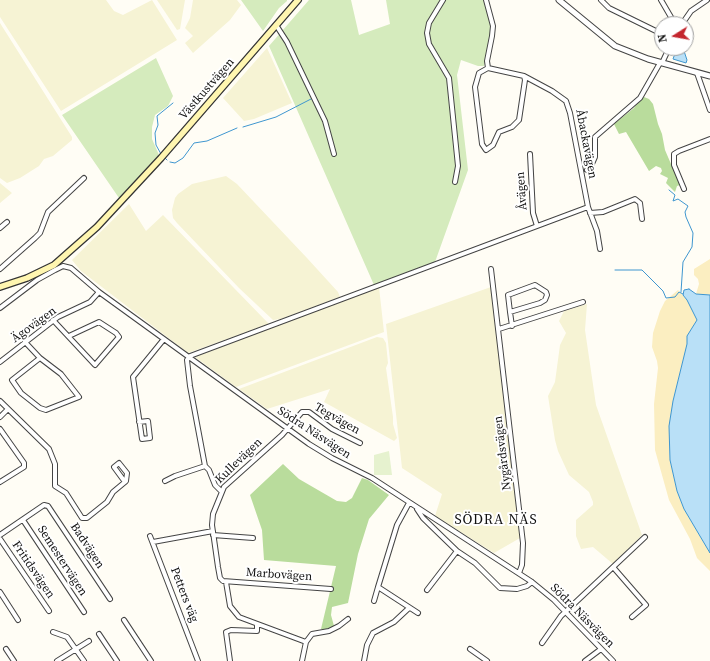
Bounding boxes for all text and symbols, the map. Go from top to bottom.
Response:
north arrow [654,16,694,56]
text: N [655,33,671,44]
street label: Västkustvägen [176,55,238,123]
street label: Åbackavägen [572,108,600,180]
street label: Åvägen [513,171,531,211]
street label: Ägovägen [9,304,59,346]
street label: Tegvägen [312,400,362,438]
street label: Södra Näsvägen [275,404,353,462]
street label: Nygårdsvägen [491,415,515,491]
street label: Kullevägen [213,435,265,487]
district label: SÖDRA NÄS [454,512,538,528]
street label: Badvägen [67,520,107,572]
street label: Semestervägen [34,523,90,599]
street label: Fritidsvägen [9,539,57,601]
street label: Petters väg [167,565,201,625]
street label: Marbovägen [245,566,313,584]
street label: Södra Näsvägen [547,581,617,651]

